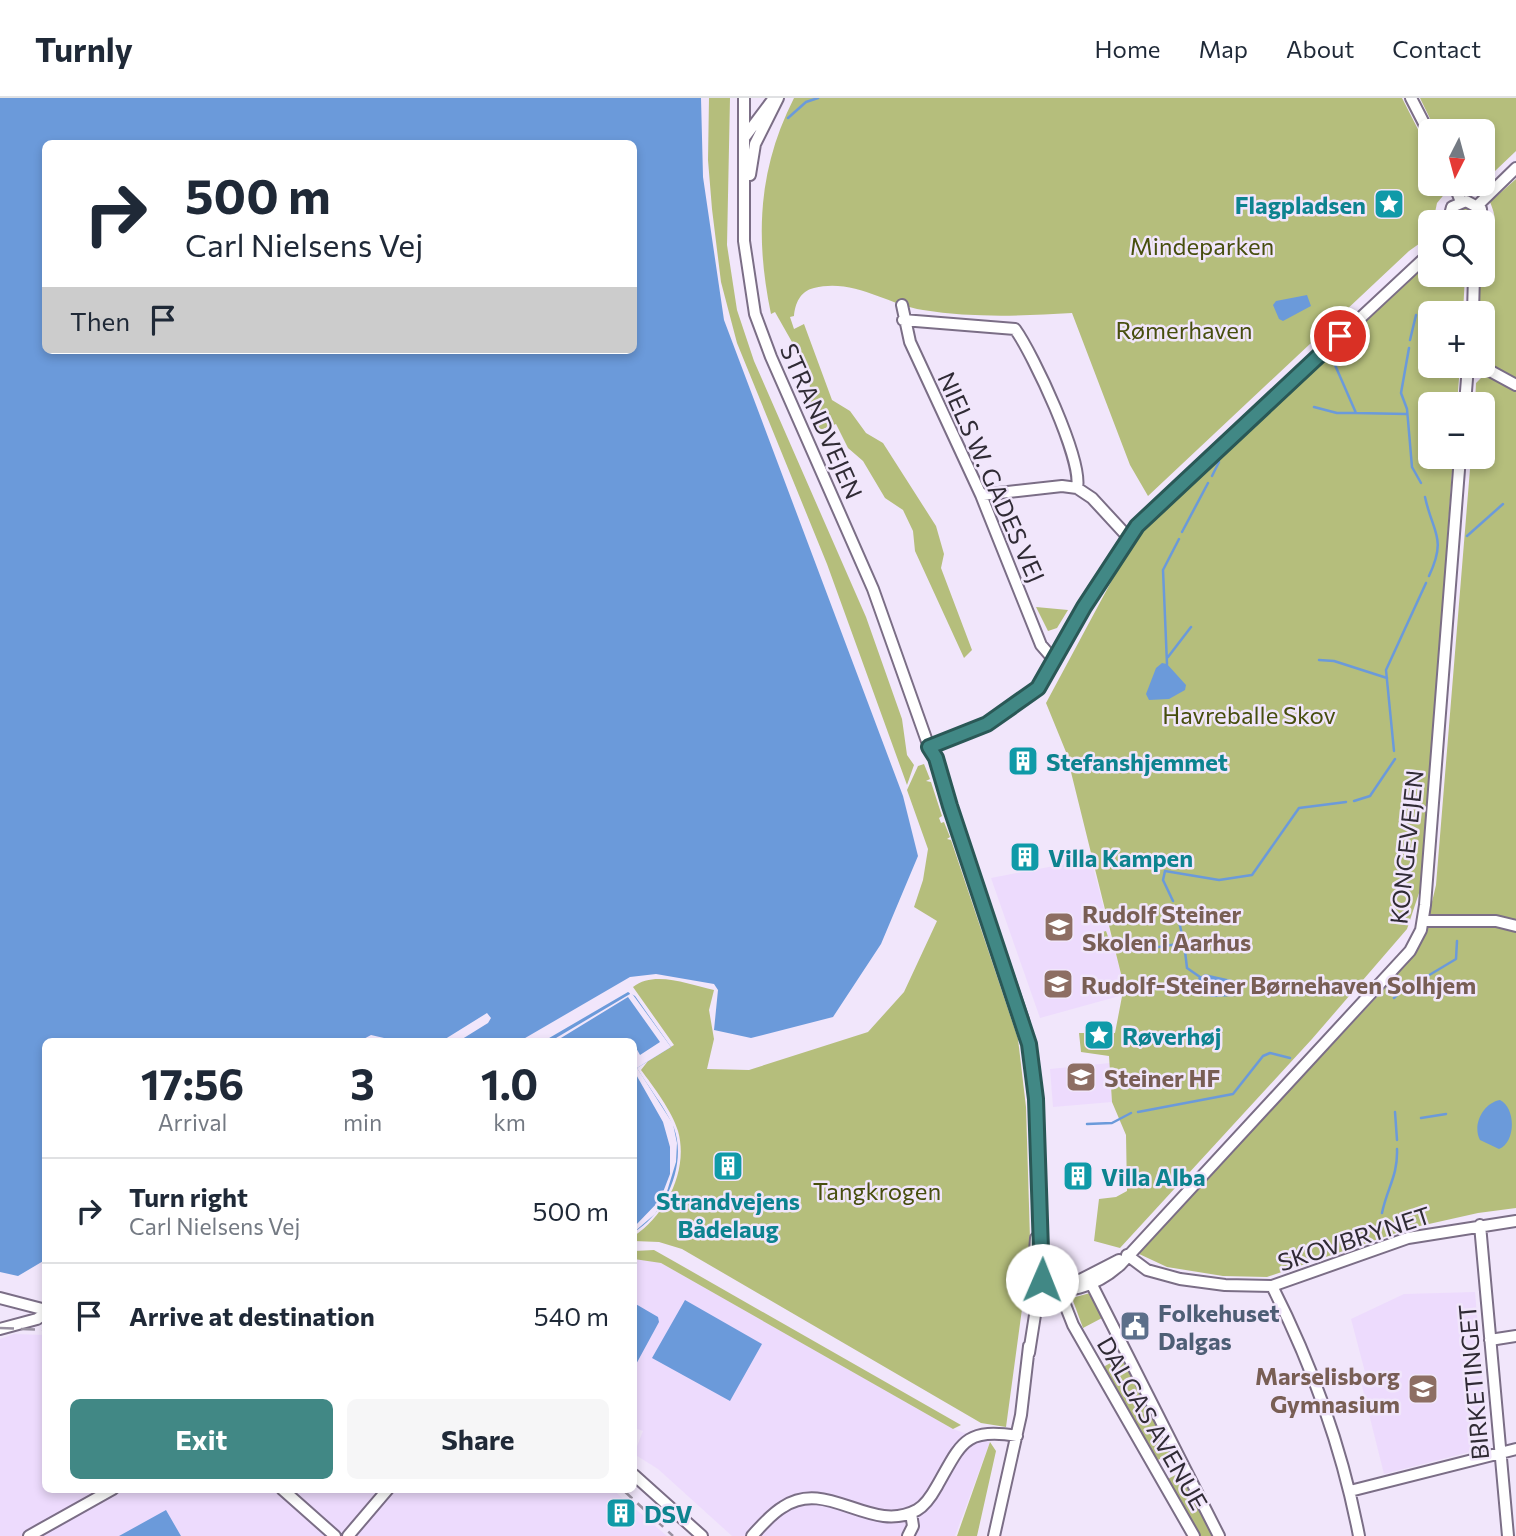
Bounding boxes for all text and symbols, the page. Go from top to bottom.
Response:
text: Turnly [35,28,133,69]
text: Home [1095,34,1161,63]
text: Map [1199,34,1248,63]
text: About [1286,34,1354,63]
text: Contact [1392,34,1481,63]
north arrow [1418,119,1494,196]
map controls [1418,119,1495,469]
text: 500 m [185,164,331,224]
icon: right [70,168,161,259]
place icon: Flagpladsen [1372,187,1406,221]
place label: Flagpladsen [1235,190,1366,219]
button: search [1418,210,1495,287]
text: Carl Nielsens Vej [185,224,423,264]
park label: Mindeparken [1130,231,1274,260]
icon: arrive [144,301,182,339]
button: + [1418,301,1495,378]
text: Then [70,305,130,336]
pin [1310,306,1370,366]
park label: Rømerhaven [1115,315,1253,344]
icon: arrive [1321,317,1359,355]
street label: STRANDVEJEN [775,339,869,503]
street label: NIELS W. GADES VEJ [933,367,1051,587]
button: − [1418,392,1495,469]
park label: Havreballe Skov [1162,700,1336,729]
building icon: Stefanshjemmet [1006,744,1040,778]
place label: Stefanshjemmet [1046,747,1228,776]
street label: KONGEVEJEN [1383,768,1429,926]
building icon: Villa Kampen [1008,840,1042,874]
place label: Villa Kampen [1048,843,1193,872]
place label: Rudolf Steiner Skolen i Aarhus [1082,899,1251,956]
school or university icon: Rudolf Steiner Skolen i Aarhus [1042,910,1076,944]
school or university icon: Rudolf-Steiner Børnehaven Solhjem [1041,967,1075,1001]
place label: Rudolf-Steiner Børnehaven Solhjem [1081,970,1476,999]
place icon: Røverhøj [1082,1018,1116,1052]
place label: Røverhøj [1122,1021,1222,1050]
text: 17:56 [141,1057,244,1109]
text: 3 [350,1057,375,1109]
text: 1.0 [481,1057,538,1109]
school or university icon: Steiner HF [1064,1060,1098,1094]
place label: Steiner HF [1104,1063,1220,1092]
text: Arrival [158,1108,227,1136]
text: min [343,1108,382,1136]
text: km [493,1108,526,1136]
building icon: Strandvejens Bådelaug [711,1149,745,1183]
building icon: Villa Alba [1061,1159,1095,1193]
place label: Villa Alba [1101,1162,1206,1191]
park label: Tangkrogen [813,1176,941,1205]
text: Turn right [129,1181,248,1212]
place label: Strandvejens Bådelaug [656,1186,800,1243]
icon: right [70,1192,108,1230]
text: 500 m [532,1195,609,1226]
street label: SKOVBRYNET [1274,1200,1434,1276]
text: Carl Nielsens Vej [129,1212,300,1240]
position arrow [1005,1243,1079,1317]
icon: arrive [70,1297,108,1335]
place label: Folkehuset Dalgas [1158,1298,1280,1355]
text: Arrive at destination [129,1300,375,1331]
text: 540 m [534,1300,609,1331]
street label: BIRKETINGET [1452,1303,1494,1461]
public building icon: Folkehuset Dalgas [1118,1309,1152,1343]
street label: DALGAS AVENUE [1092,1331,1214,1515]
place label: Marselisborg Gymnasium [1255,1361,1400,1418]
school or university icon: Marselisborg Gymnasium [1406,1372,1440,1406]
button: Exit [70,1399,333,1479]
button: Share [347,1399,609,1479]
building icon: DSV [604,1496,638,1530]
place label: DSV [644,1499,693,1528]

